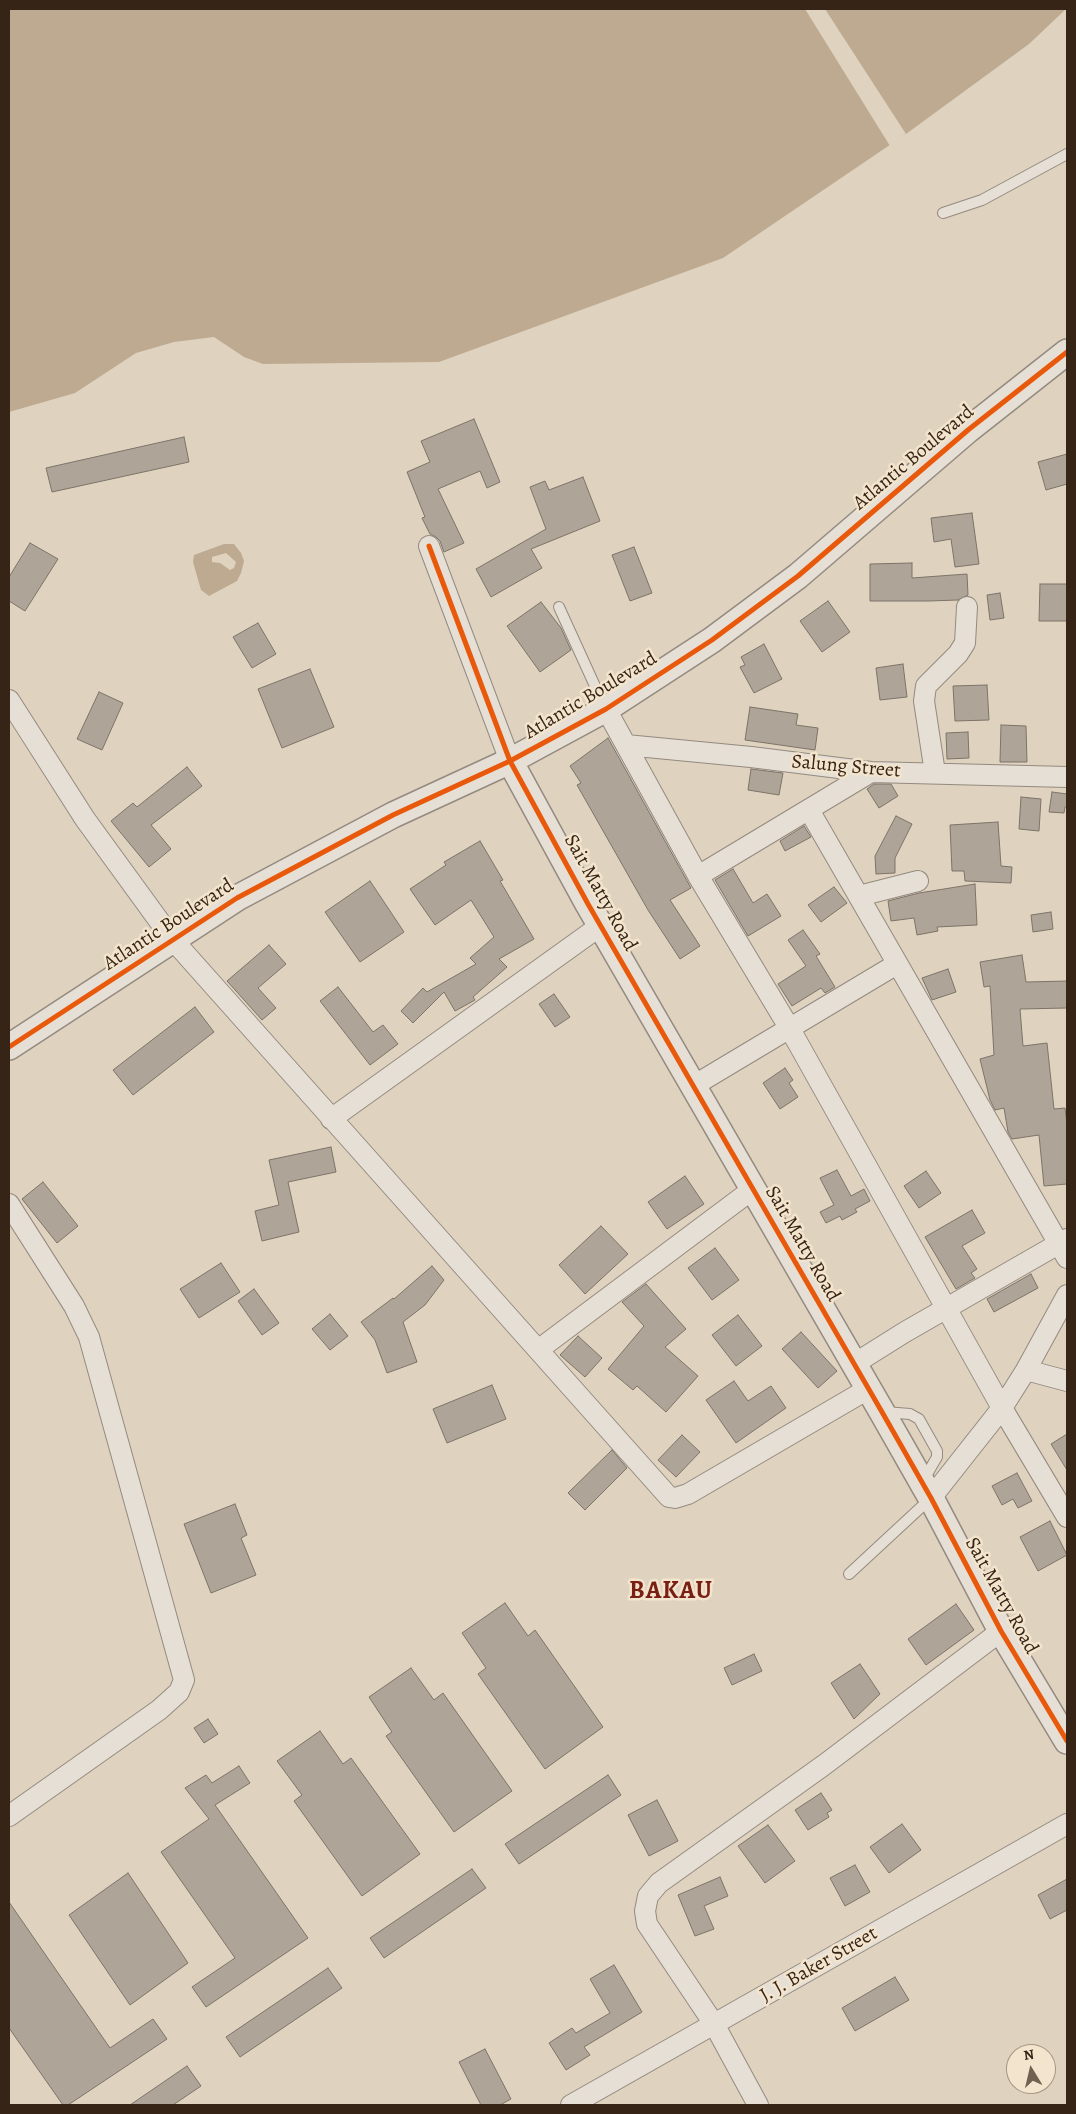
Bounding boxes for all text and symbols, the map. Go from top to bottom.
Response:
street label: Atlantic Boulevard [849,400,979,516]
street label: Atlantic Boulevard [520,647,662,745]
street label: Salung Street [790,750,902,784]
street label: Sait Matty Road [558,831,642,955]
street label: Atlantic Boulevard [99,874,239,976]
street label: Sait Matty Road [759,1182,845,1306]
street label: Sait Matty Road [959,1534,1043,1658]
district label: BAKAU [628,1577,714,1607]
street label: J. J. Baker Street [756,1922,882,2008]
north arrow [1006,2044,1056,2094]
text: N [1022,2044,1035,2065]

